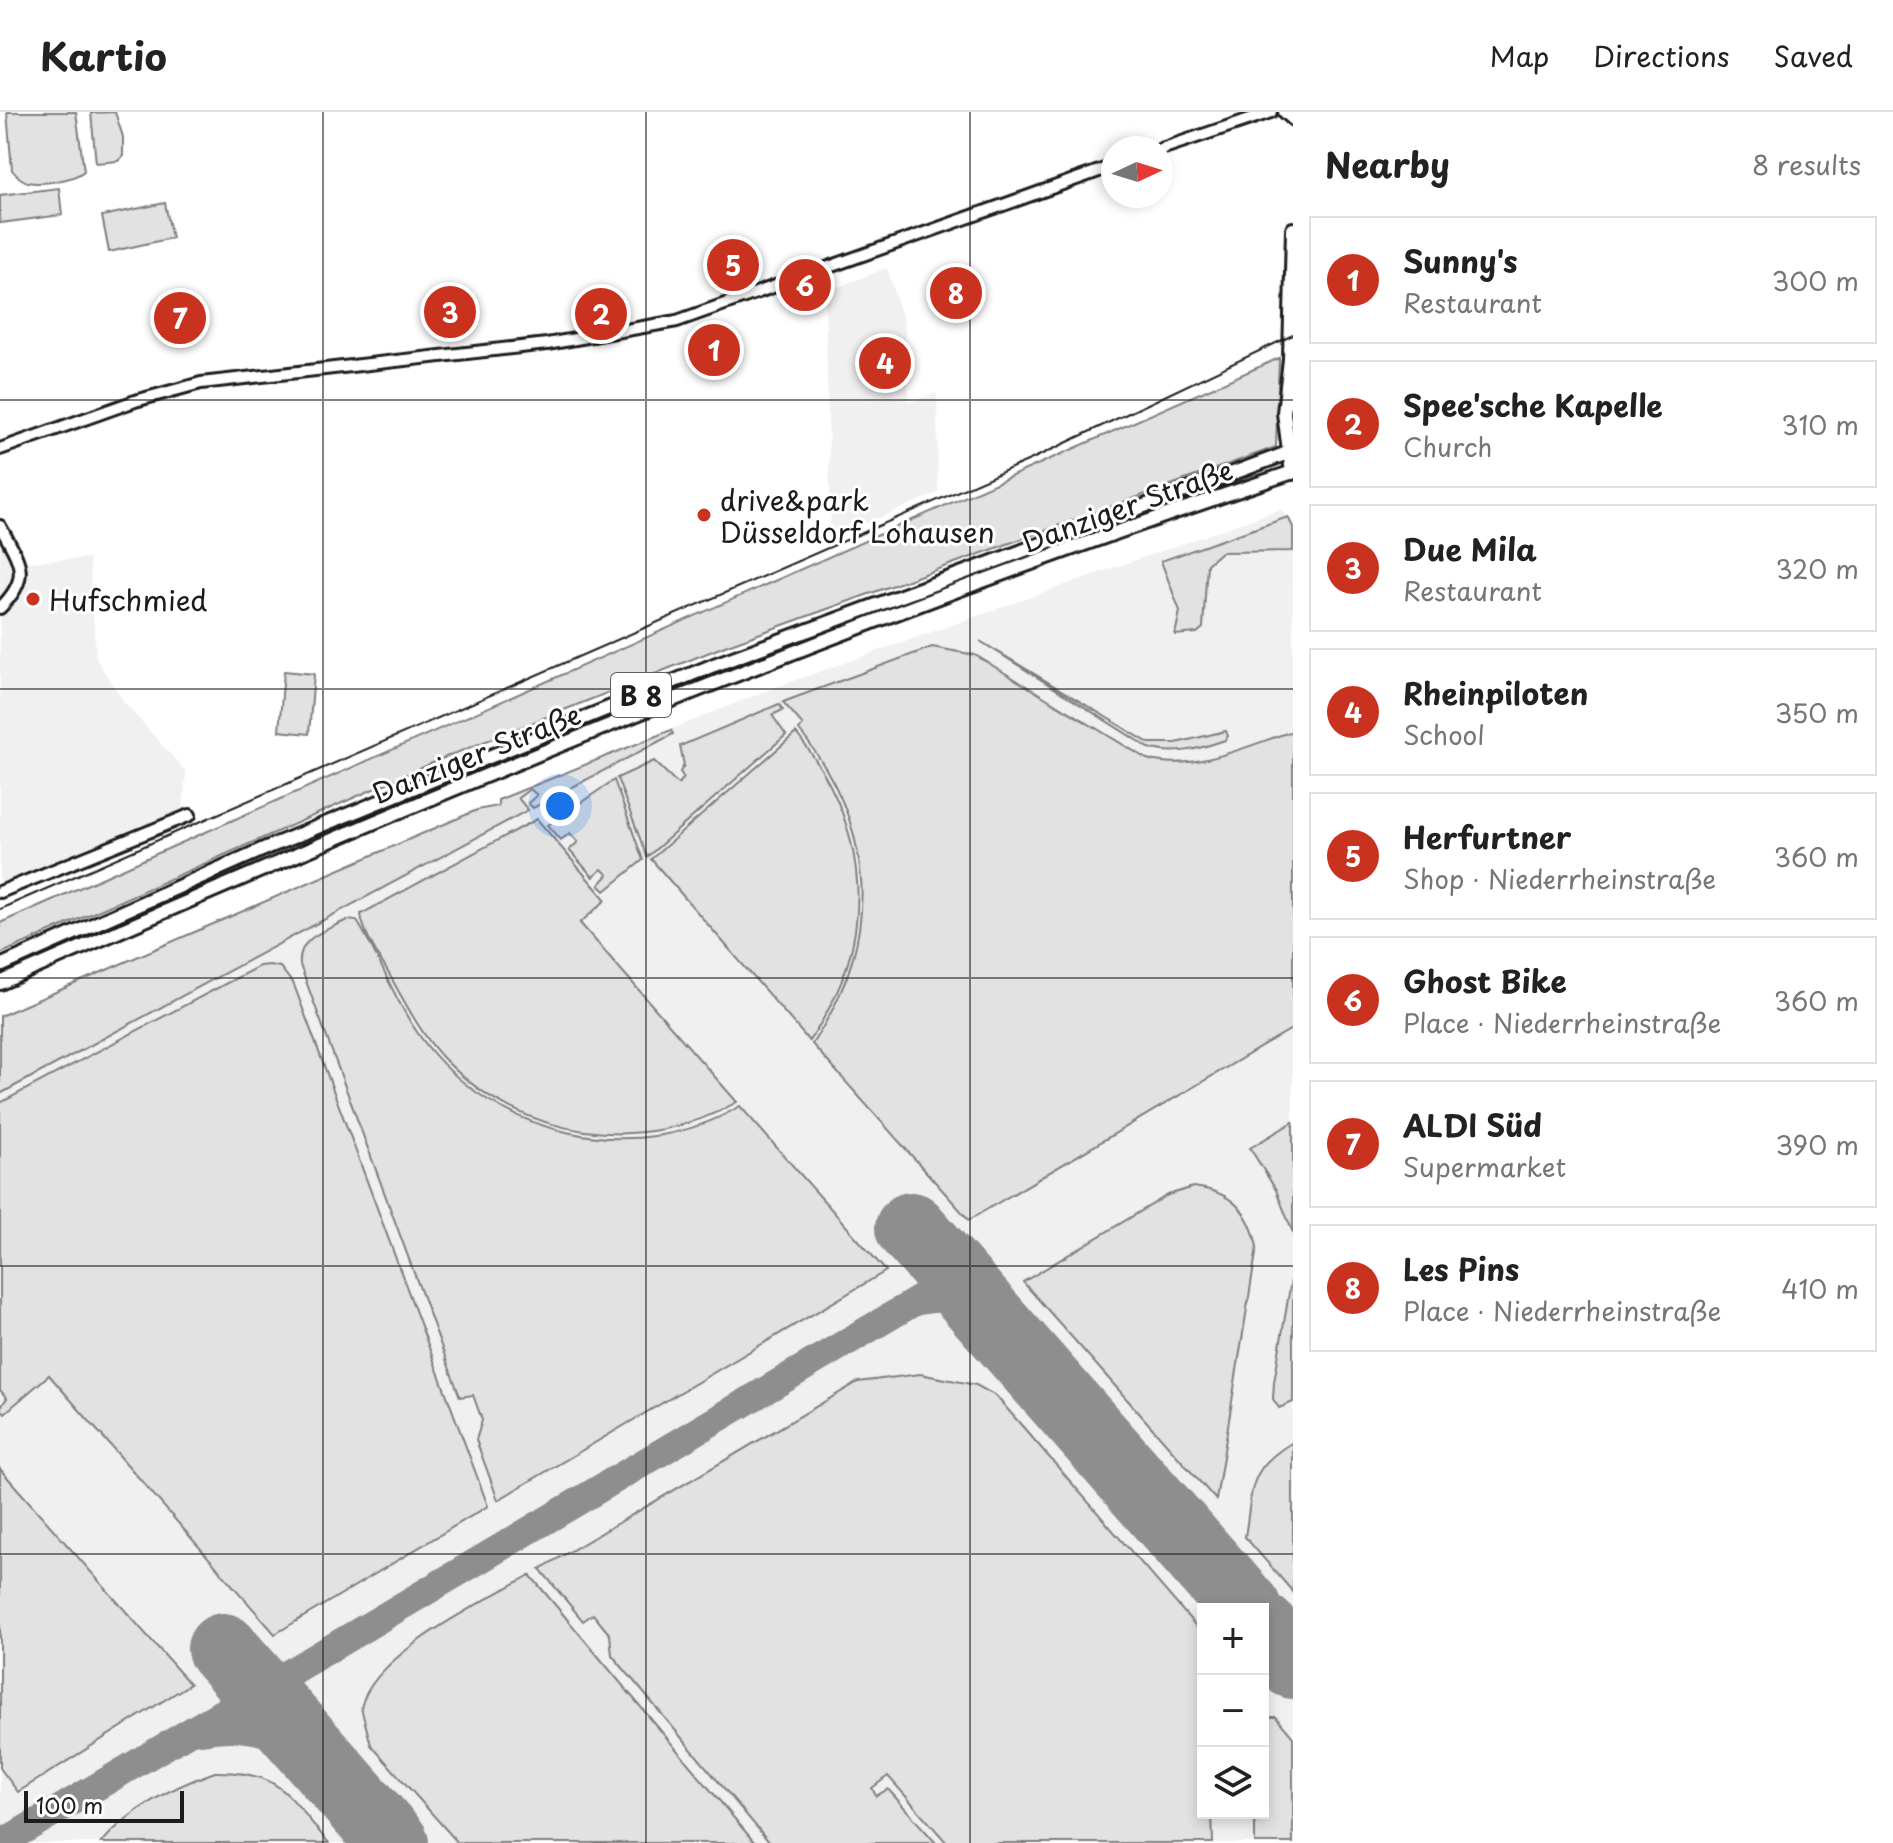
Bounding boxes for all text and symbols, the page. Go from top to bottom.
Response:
text: Kartio [40,27,167,84]
text: Map [1490,34,1549,77]
text: Directions [1593,34,1730,77]
text: Saved [1774,34,1853,77]
north arrow [1101,136,1173,208]
text: Nearby [1325,138,1450,190]
text: 8 results [1752,145,1861,184]
pin: 5 [707,235,759,295]
text: Sunny's [1403,238,1518,283]
pin: 6 [779,255,831,315]
text: 1 [1347,261,1359,300]
text: 300 m [1772,261,1859,300]
pin: 8 [930,263,982,323]
pin: 3 [424,282,476,342]
text: Restaurant [1403,283,1542,322]
pin: 2 [575,284,627,344]
pin: 7 [154,288,206,348]
pin: 1 [688,320,740,380]
pin: 4 [859,333,911,393]
text: Spee'sche Kapelle [1403,382,1663,427]
text: 2 [1344,405,1362,444]
text: 310 m [1781,405,1859,444]
text: Church [1403,427,1492,466]
street label: Danziger Straße [1016,447,1238,563]
place label: drive&park Düsseldorf Lohausen [720,478,995,553]
marker: drive&park Düsseldorf Lohausen [695,506,713,524]
text: Due Mila [1403,526,1537,571]
text: 3 [1344,549,1362,588]
text: 320 m [1775,549,1859,588]
text: Restaurant [1403,571,1542,610]
place label: Hufschmied [49,578,208,621]
marker: Hufschmied [24,590,42,608]
text: Rheinpiloten [1403,670,1588,715]
road number: B 8 [611,673,671,717]
street label: Danziger Straße [365,692,587,814]
text: 4 [1344,693,1362,732]
text: 350 m [1775,693,1859,732]
text: School [1403,715,1485,754]
your location [540,786,580,826]
text: Herfurtner [1403,814,1571,859]
text: 5 [1345,837,1361,876]
text: 360 m [1774,837,1859,876]
text: Shop · Niederrheinstraße [1403,859,1716,898]
text: Ghost Bike [1403,958,1567,1003]
text: 6 [1344,981,1362,1020]
text: 360 m [1774,981,1859,1020]
text: Place · Niederrheinstraße [1403,1003,1721,1042]
text: ALDI Süd [1403,1102,1542,1147]
text: 7 [1346,1125,1360,1164]
text: 390 m [1775,1125,1859,1164]
text: Supermarket [1403,1147,1566,1186]
text: Les Pins [1403,1246,1519,1291]
text: 8 [1345,1269,1361,1308]
text: 410 m [1781,1269,1859,1308]
text: Place · Niederrheinstraße [1403,1291,1721,1330]
map controls [1197,1603,1269,1819]
button: + [1197,1603,1269,1675]
button: − [1197,1675,1269,1747]
button: layers [1197,1747,1269,1819]
scale bar [24,1787,184,1823]
text: 100 m [36,1788,103,1821]

